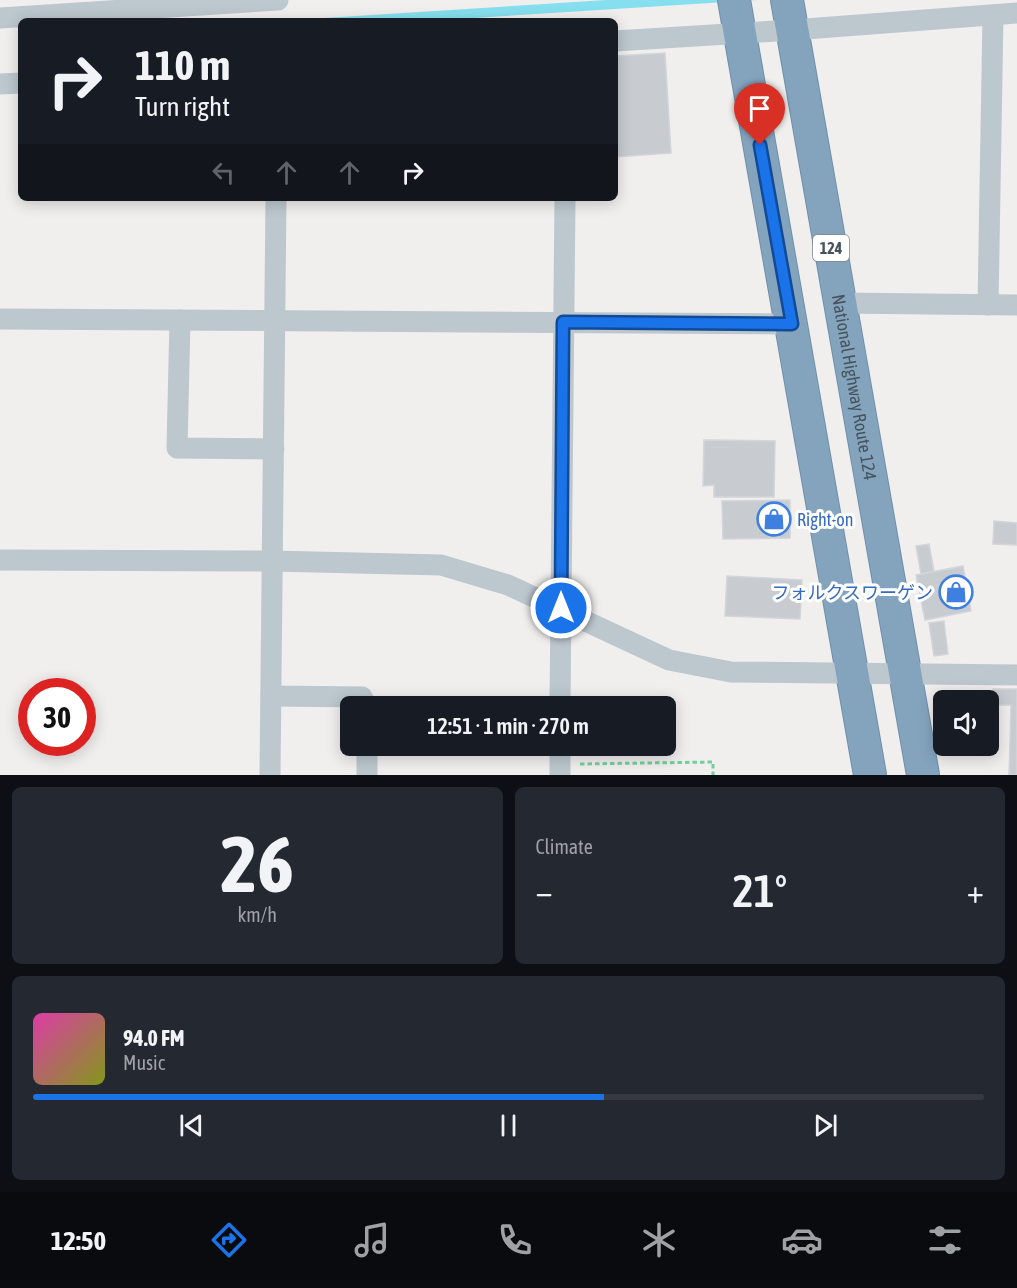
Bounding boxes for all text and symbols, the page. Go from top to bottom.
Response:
text: 110 m [135,41,230,89]
icon: right [36,42,114,120]
pin [734,83,785,145]
text: Turn right [135,91,230,122]
icon: arrive [743,92,776,125]
icon: left [207,156,240,189]
icon: ahead [270,156,303,189]
icon: ahead [333,156,366,189]
icon: right [396,156,429,189]
road number: 124 [813,235,849,261]
street label: National Highway Route 124 [828,293,882,482]
shop icon: Right-on [756,501,792,537]
place label: Right-on [797,509,853,530]
shop icon: フォルクスワーゲン [938,574,974,610]
position arrow [529,576,593,640]
place label: フォルクスワーゲン [772,582,933,603]
speed limit sign: 30 [18,678,96,756]
map controls [933,690,999,756]
button: sound [933,690,999,756]
text: 12:51 · 1 min · 270 m [427,713,589,739]
text: 26 [221,819,294,909]
text: Climate [536,835,593,858]
text: 21° [732,865,787,917]
text: − [536,872,553,910]
text: + [967,872,984,910]
text: km/h [237,903,277,926]
text: 94.0 FM [123,1025,185,1051]
text: Music [123,1051,165,1074]
icon: previous [175,1109,208,1142]
icon: pause [492,1109,525,1142]
icon: next [809,1109,842,1142]
icon: directions [208,1219,250,1261]
icon: music [351,1219,393,1261]
icon: phone [494,1219,536,1261]
icon: climate [638,1219,680,1261]
icon: car [781,1219,823,1261]
icon: filters [924,1219,966,1261]
text: 12:50 [51,1225,106,1256]

